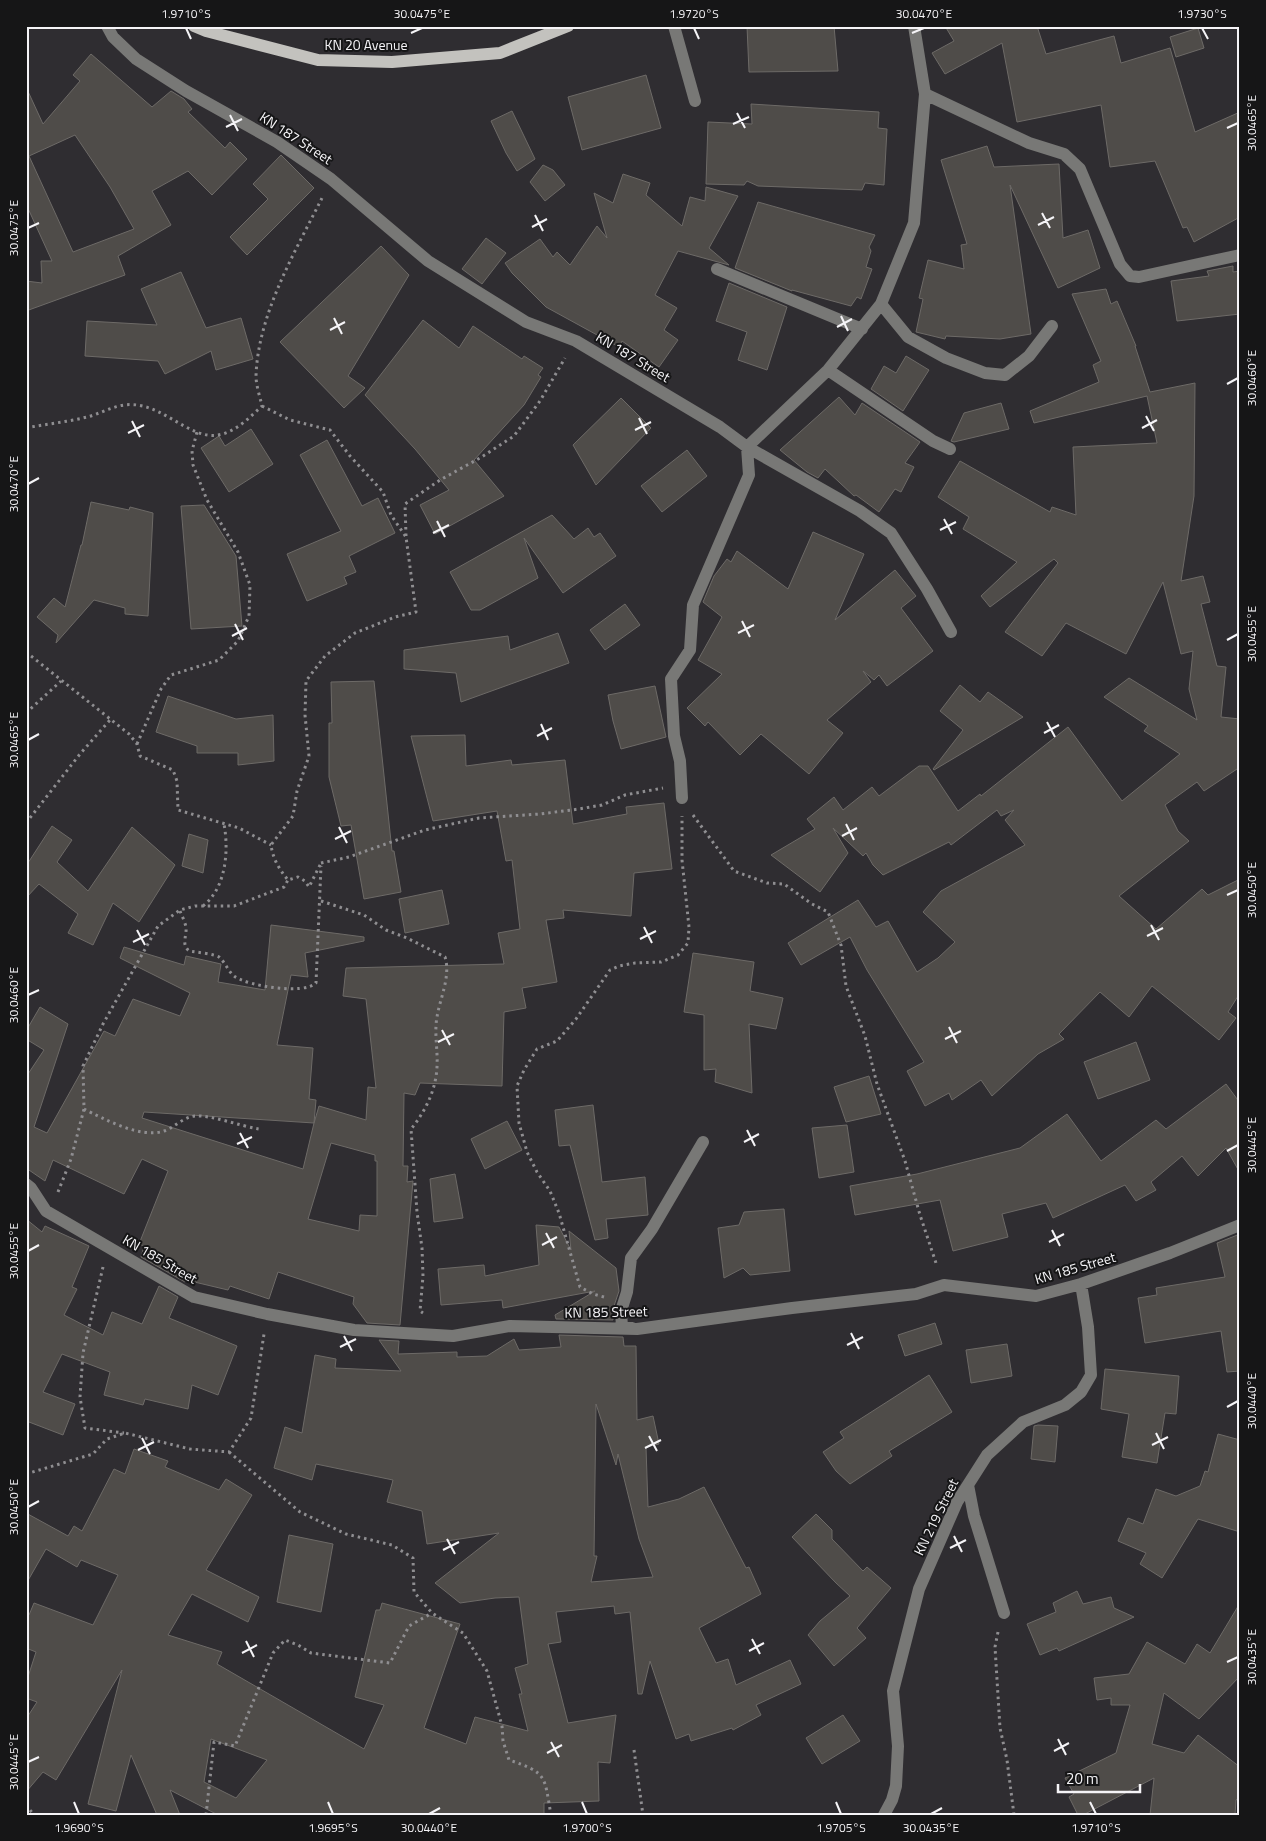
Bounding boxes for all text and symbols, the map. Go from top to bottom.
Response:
text: 1.9710°S [161,4,211,23]
text: 30.0475°E [394,4,450,23]
text: 1.9720°S [669,4,719,23]
text: 30.0470°E [896,4,952,23]
text: 1.9730°S [1177,4,1227,23]
street label: KN 20 Avenue [324,34,408,55]
text: 30.0465°E [1242,95,1261,151]
street label: KN 187 Street [256,106,337,169]
text: 30.0475°E [4,200,23,256]
street label: KN 187 Street [592,326,674,387]
text: 30.0460°E [1242,350,1261,406]
text: 30.0470°E [4,456,23,512]
text: 30.0455°E [1242,606,1261,662]
text: 30.0465°E [4,712,23,768]
text: 30.0450°E [1242,862,1261,918]
text: 30.0460°E [4,967,23,1023]
text: 30.0445°E [1242,1117,1261,1173]
text: 30.0455°E [4,1223,23,1279]
street label: KN 185 Street [119,1229,202,1289]
street label: KN 185 Street [1032,1246,1118,1289]
street label: KN 185 Street [564,1300,648,1323]
text: 30.0440°E [1242,1373,1261,1429]
street label: KN 219 Street [908,1475,963,1559]
text: 30.0450°E [4,1479,23,1535]
text: 30.0435°E [1242,1629,1261,1685]
text: 30.0445°E [4,1734,23,1790]
scale bar [1058,1761,1141,1793]
text: 20 m [1066,1767,1099,1790]
text: 1.9690°S [54,1818,104,1837]
text: 1.9695°S [308,1818,358,1837]
text: 30.0440°E [401,1818,457,1837]
text: 1.9700°S [562,1818,612,1837]
text: 1.9705°S [816,1818,866,1837]
text: 30.0435°E [903,1818,959,1837]
text: 1.9710°S [1071,1818,1121,1837]

